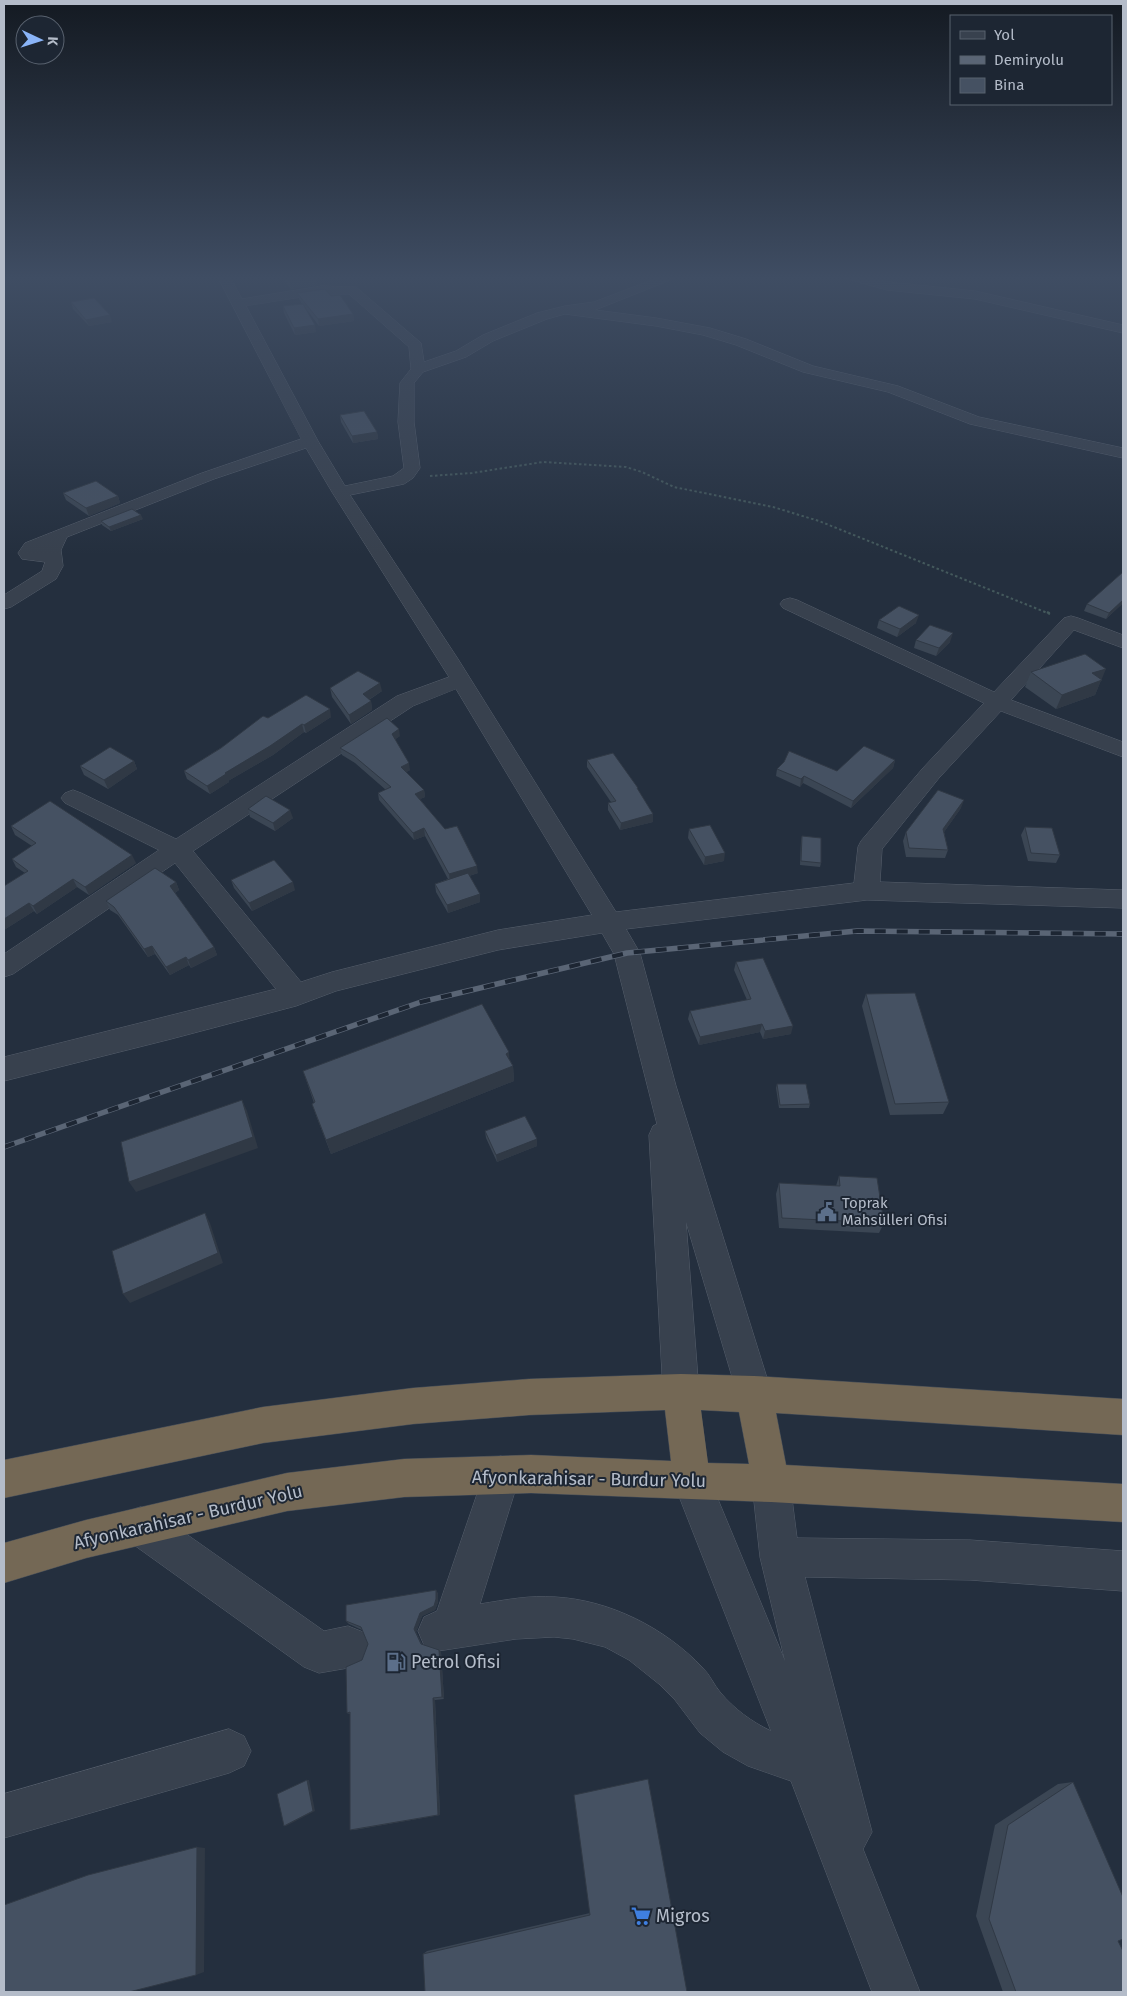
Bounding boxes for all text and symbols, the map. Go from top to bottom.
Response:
north arrow [15,15,65,65]
legend [950,15,1112,105]
text: Yol [994,26,1015,44]
text: K [44,36,61,47]
text: Demiryolu [994,51,1064,69]
text: Bina [994,76,1024,94]
place label: Toprak Mahsülleri Ofisi [842,1194,947,1229]
public building icon: Toprak Mahsülleri Ofisi [816,1201,838,1223]
street label: Afyonkarahisar - Burdur Yolu [472,1466,706,1492]
street label: Afyonkarahisar - Burdur Yolu [71,1480,305,1554]
fuel station icon: Petrol Ofisi [385,1651,407,1673]
place label: Petrol Ofisi [411,1651,500,1673]
supermarket icon: Migros [630,1905,652,1927]
place label: Migros [656,1905,710,1927]

